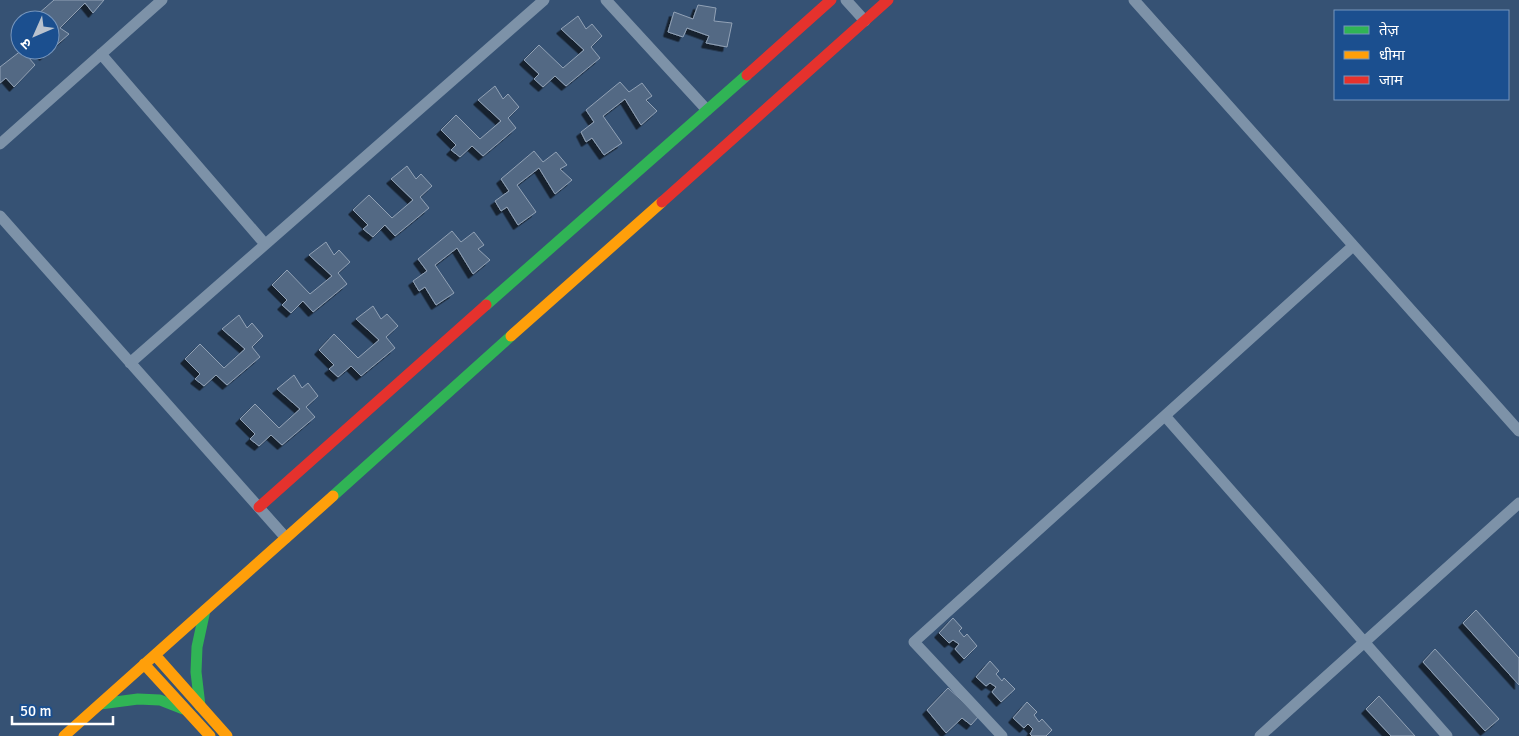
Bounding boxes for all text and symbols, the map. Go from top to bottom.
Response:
north arrow [10,10,60,60]
legend [1334,10,1509,100]
text: तेज़ [1379,21,1400,39]
text: उ [17,34,35,53]
text: धीमा [1379,46,1406,64]
text: जाम [1379,71,1404,89]
scale bar [12,694,114,726]
text: 50 m [20,702,51,720]

